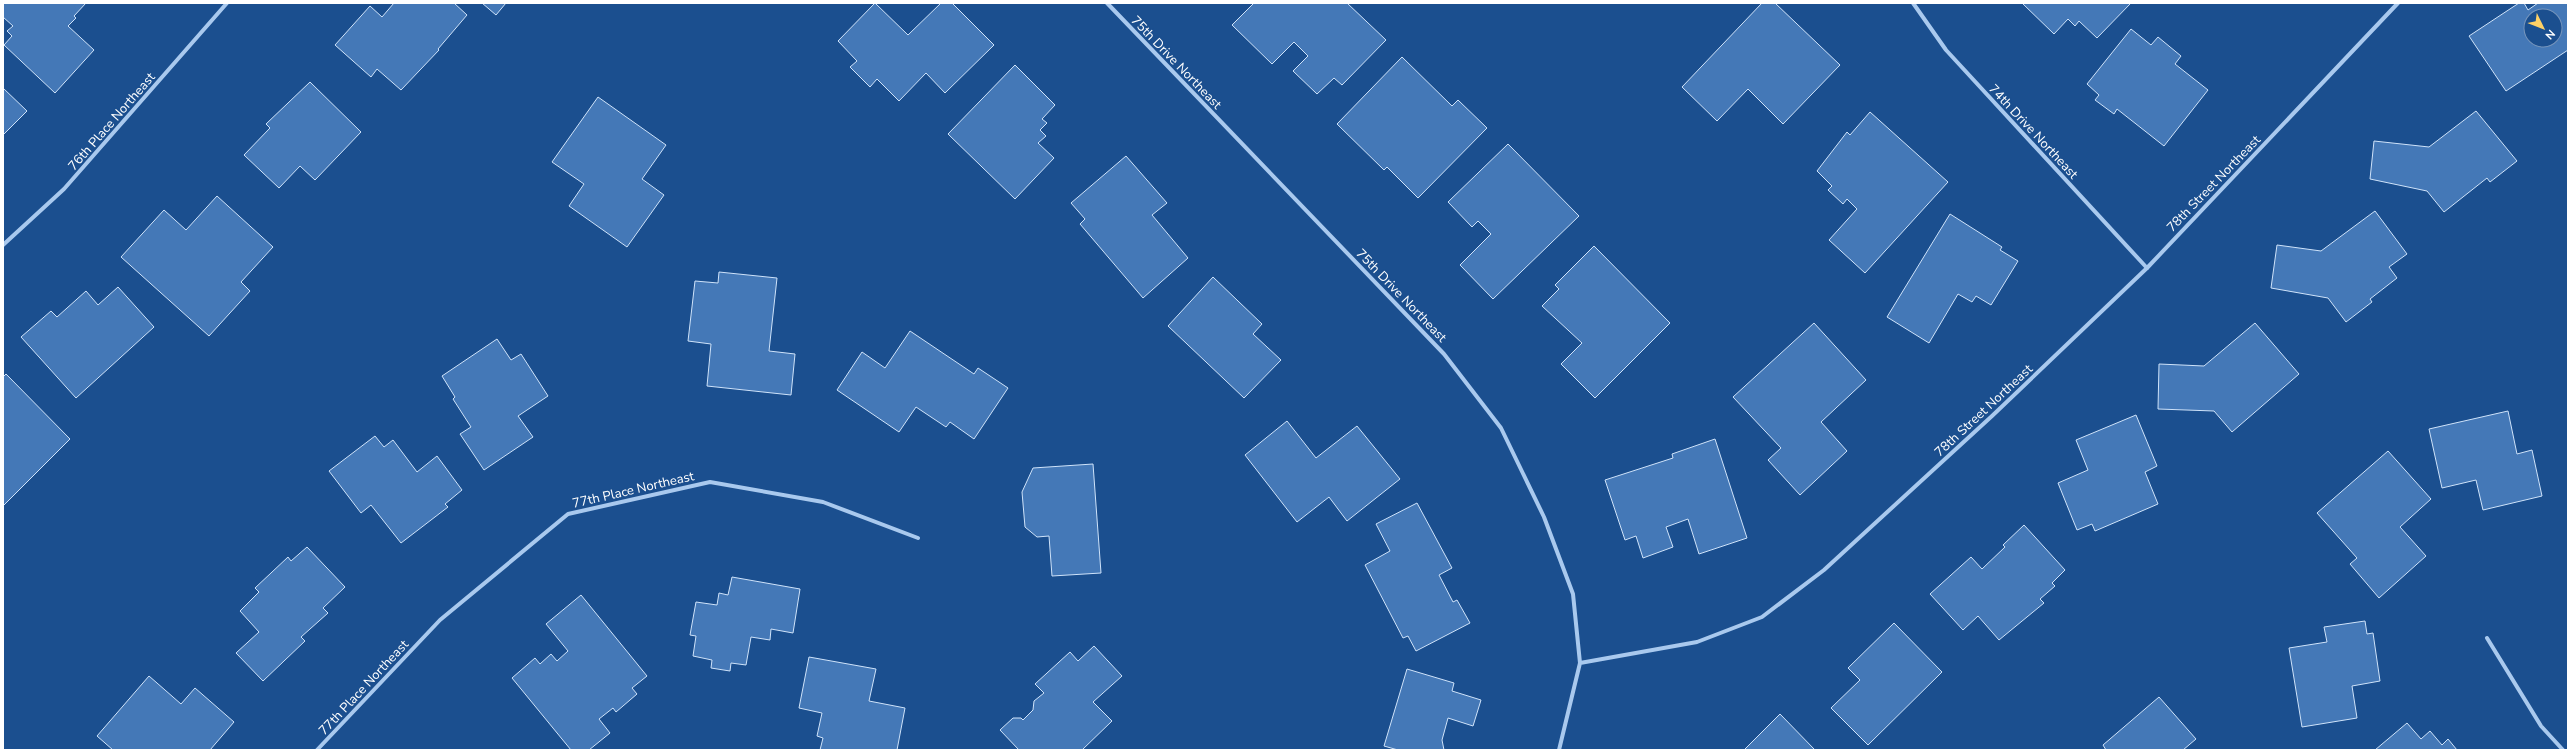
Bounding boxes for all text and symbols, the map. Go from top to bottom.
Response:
north arrow [2523,8,2563,48]
street label: 75th Drive Northeast [1127,12,1226,114]
text: N [2542,26,2558,43]
street label: 76th Place Northeast [64,69,160,174]
street label: 74th Drive Northeast [1985,80,2082,183]
street label: 78th Street Northeast [2163,131,2265,236]
street label: 75th Drive Northeast [1352,245,1451,347]
street label: 78th Street Northeast [1931,360,2037,461]
street label: 77th Place Northeast [571,467,696,513]
street label: 77th Place Northeast [315,636,413,739]

